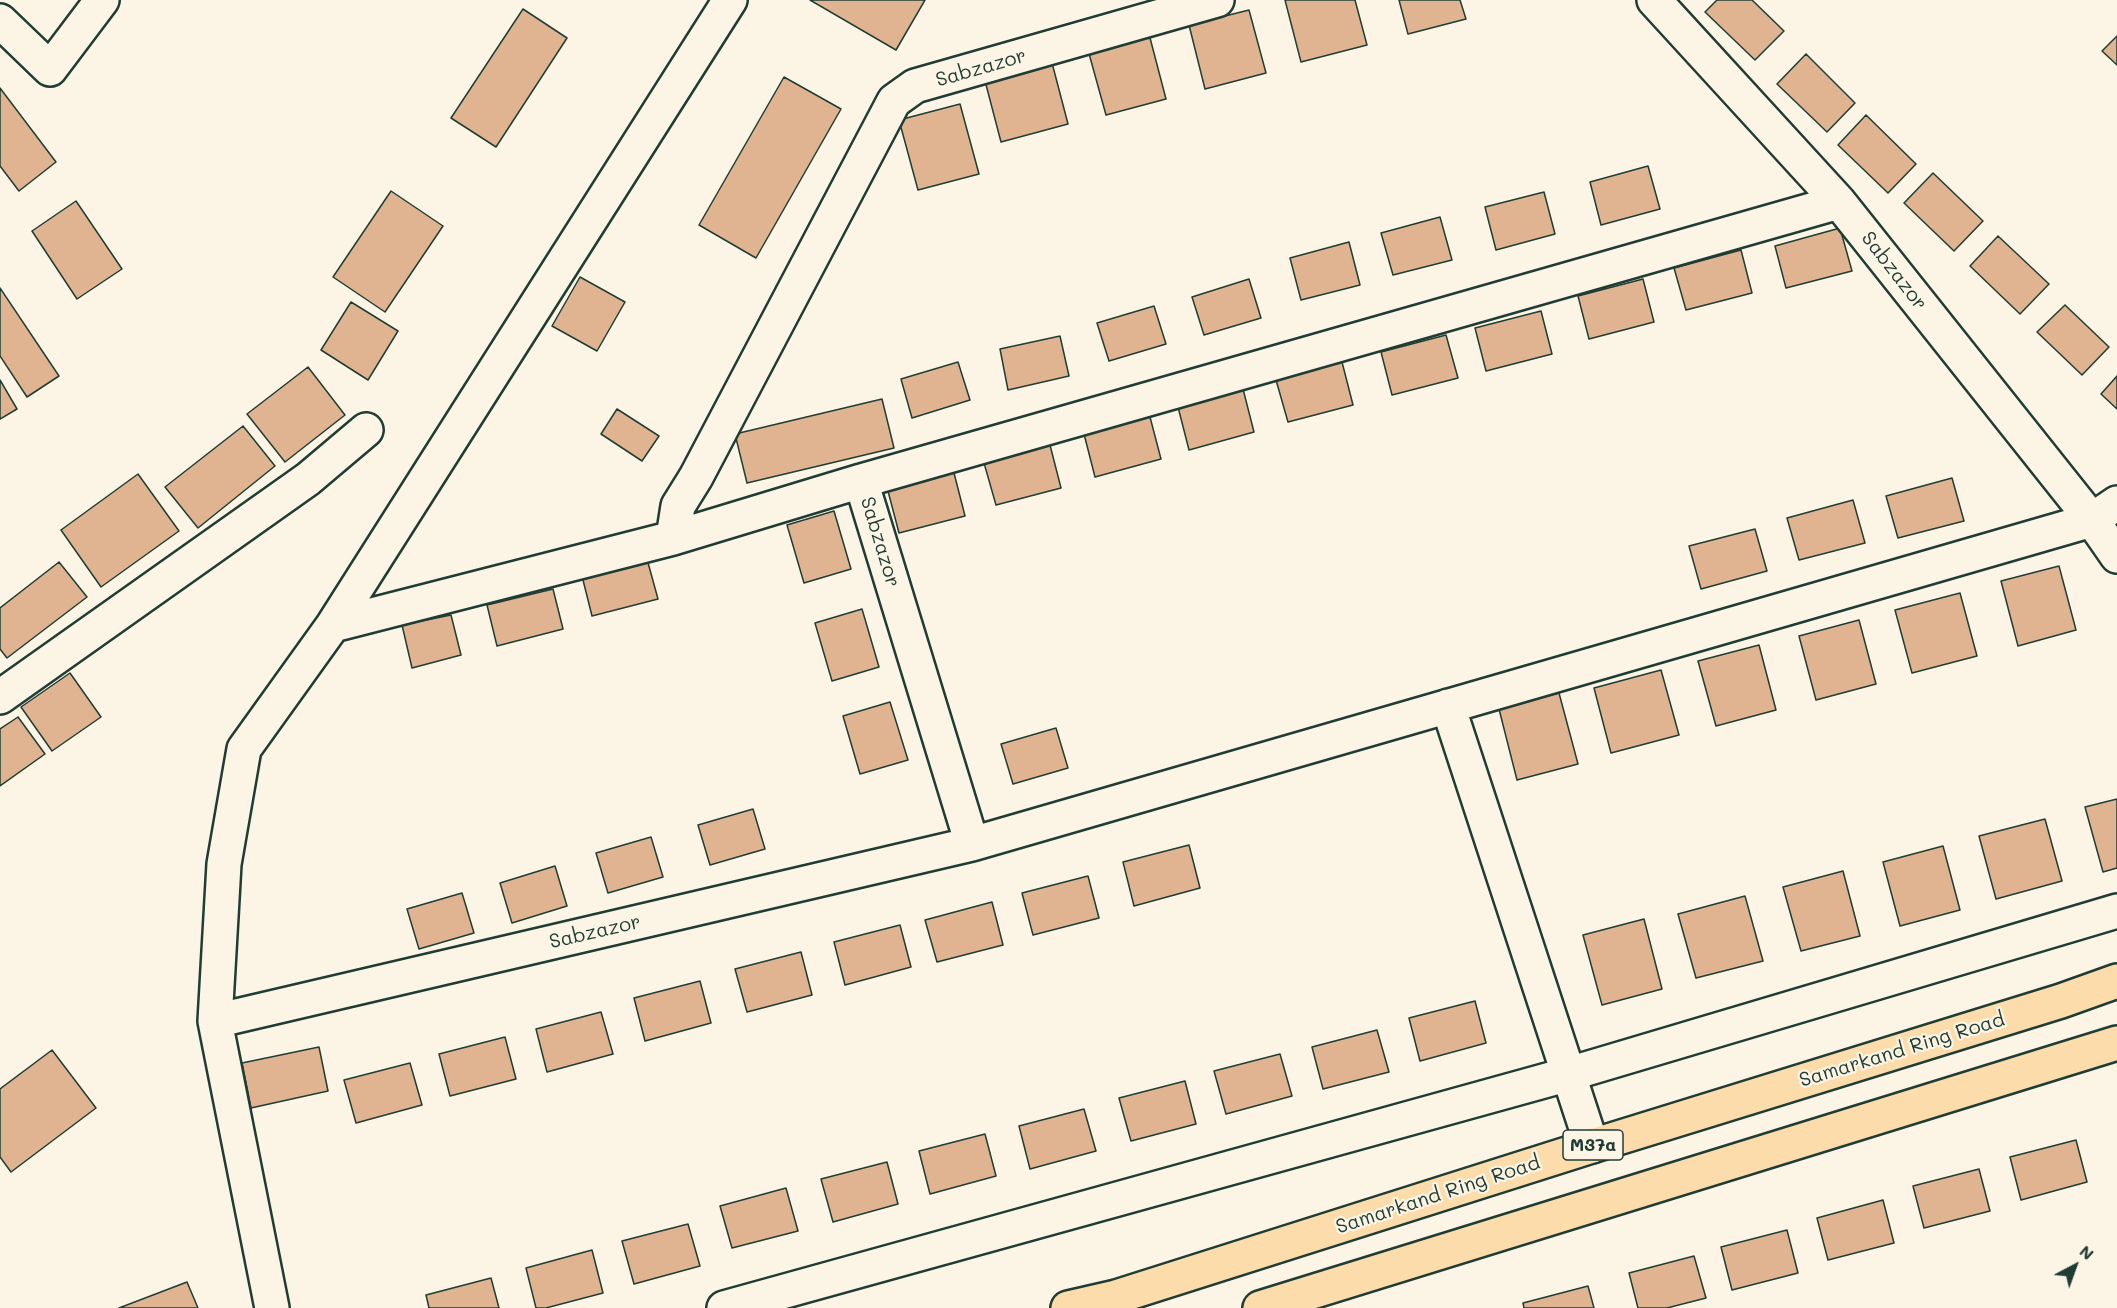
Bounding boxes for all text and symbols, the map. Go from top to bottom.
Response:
street label: Sabzazor [933,44,1029,92]
street label: Sabzazor [1856,227,1932,315]
street label: Sabzazor [855,494,905,590]
street label: Sabzazor [547,910,643,954]
street label: Samarkand Ring Road [1797,1007,2007,1093]
road number: M37a [1563,1130,1623,1160]
street label: Samarkand Ring Road [1333,1151,1543,1239]
north arrow [2045,1236,2105,1296]
text: N [2076,1240,2099,1264]

